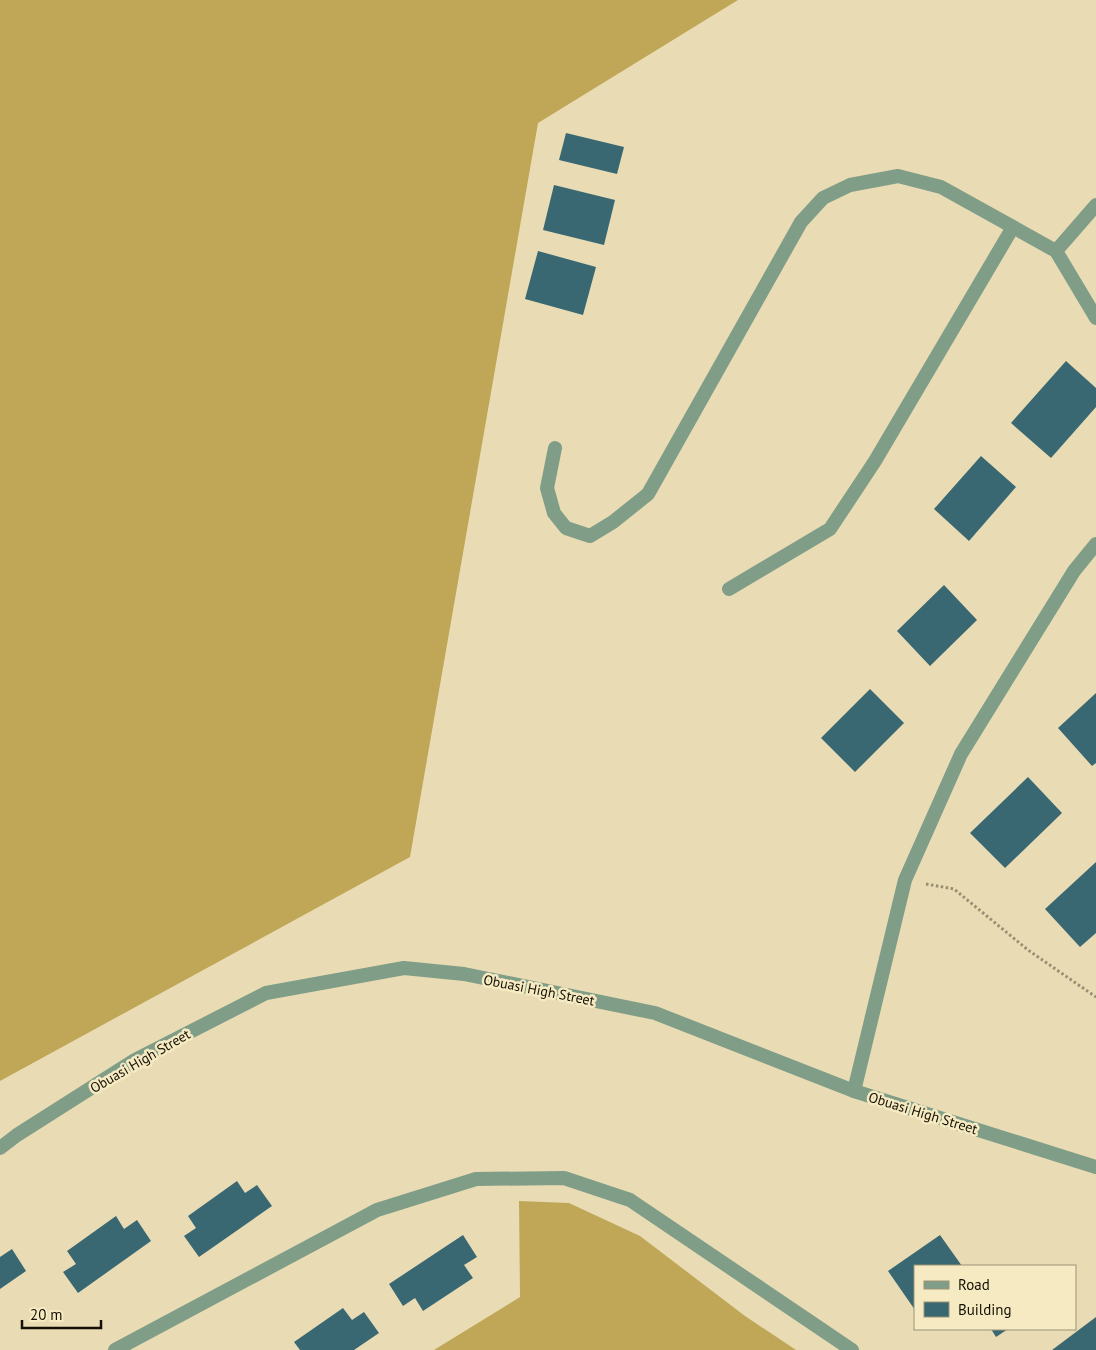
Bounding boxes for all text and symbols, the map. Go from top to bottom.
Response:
street label: Obuasi High Street [482,970,596,1010]
street label: Obuasi High Street [87,1025,194,1097]
street label: Obuasi High Street [866,1088,980,1138]
legend [914,1265,1076,1330]
text: Road [958,1275,990,1294]
scale bar [22,1298,101,1330]
text: Building [958,1300,1012,1319]
text: 20 m [30,1305,63,1324]

